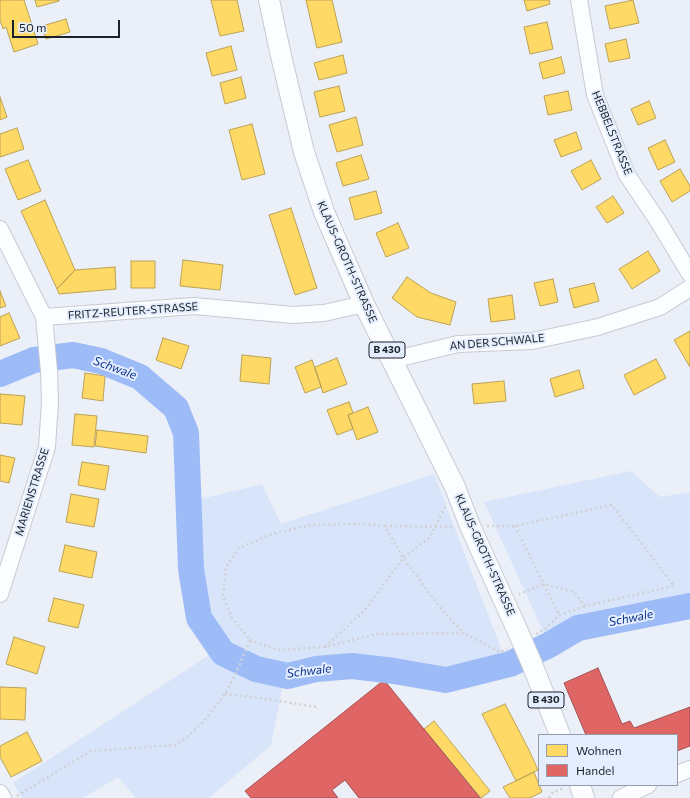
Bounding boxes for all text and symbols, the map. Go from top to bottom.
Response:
scale bar [14,12,122,38]
text: 50 m [19,20,47,34]
street label: HEBBELSTRASSE [589,89,635,177]
street label: KLAUS-GROTH-STRASSE [314,199,380,325]
street label: FRITZ-REUTER-STRASSE [67,300,199,322]
street label: AN DER SCHWALE [449,331,545,353]
road number: B 430 [369,342,405,358]
water label: Schwale [92,354,138,382]
street label: MARIENSTRASSE [12,446,52,538]
street label: KLAUS-GROTH-STRASSE [452,492,518,618]
water label: Schwale [608,607,654,629]
water label: Schwale [286,661,332,681]
road number: B 430 [528,692,564,708]
legend [538,734,678,786]
text: Wohnen [576,743,622,757]
text: Handel [576,763,614,777]

